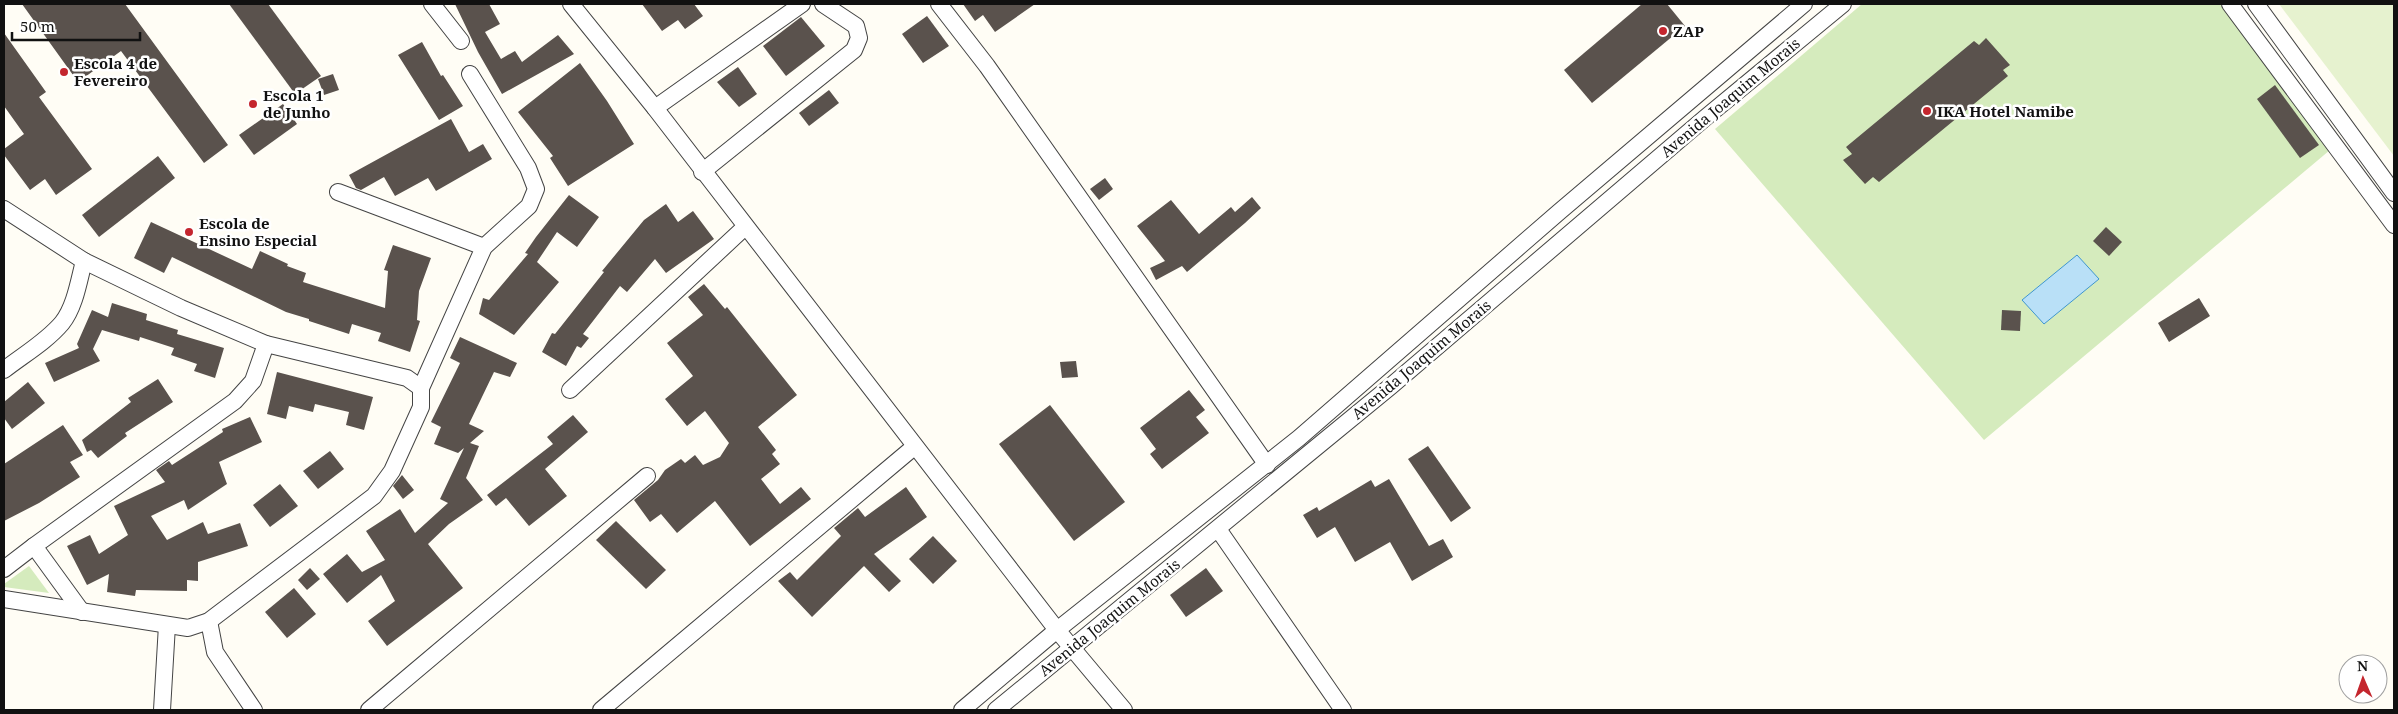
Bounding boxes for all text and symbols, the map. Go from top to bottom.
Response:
scale bar [12,10,140,42]
text: 50 m [20,16,55,36]
place label: ZAP [1673,21,1704,41]
marker: ZAP [1657,25,1669,37]
street label: Avenida Joaquim Morais [1656,33,1804,161]
place label: Escola 4 de Fevereiro [74,53,157,90]
marker: Escola 4 de Fevereiro [58,66,70,78]
place label: Escola 1 de Junho [263,85,330,122]
marker: Escola 1 de Junho [247,98,259,110]
place label: IKA Hotel Namibe [1937,101,2074,121]
marker: IKA Hotel Namibe [1921,105,1933,117]
place label: Escola de Ensino Especial [199,213,318,250]
marker: Escola de Ensino Especial [183,226,195,238]
street label: Avenida Joaquim Morais [1347,295,1495,423]
street label: Avenida Joaquim Morais [1034,554,1184,680]
north arrow [2338,654,2388,704]
text: N [2357,656,2368,675]

